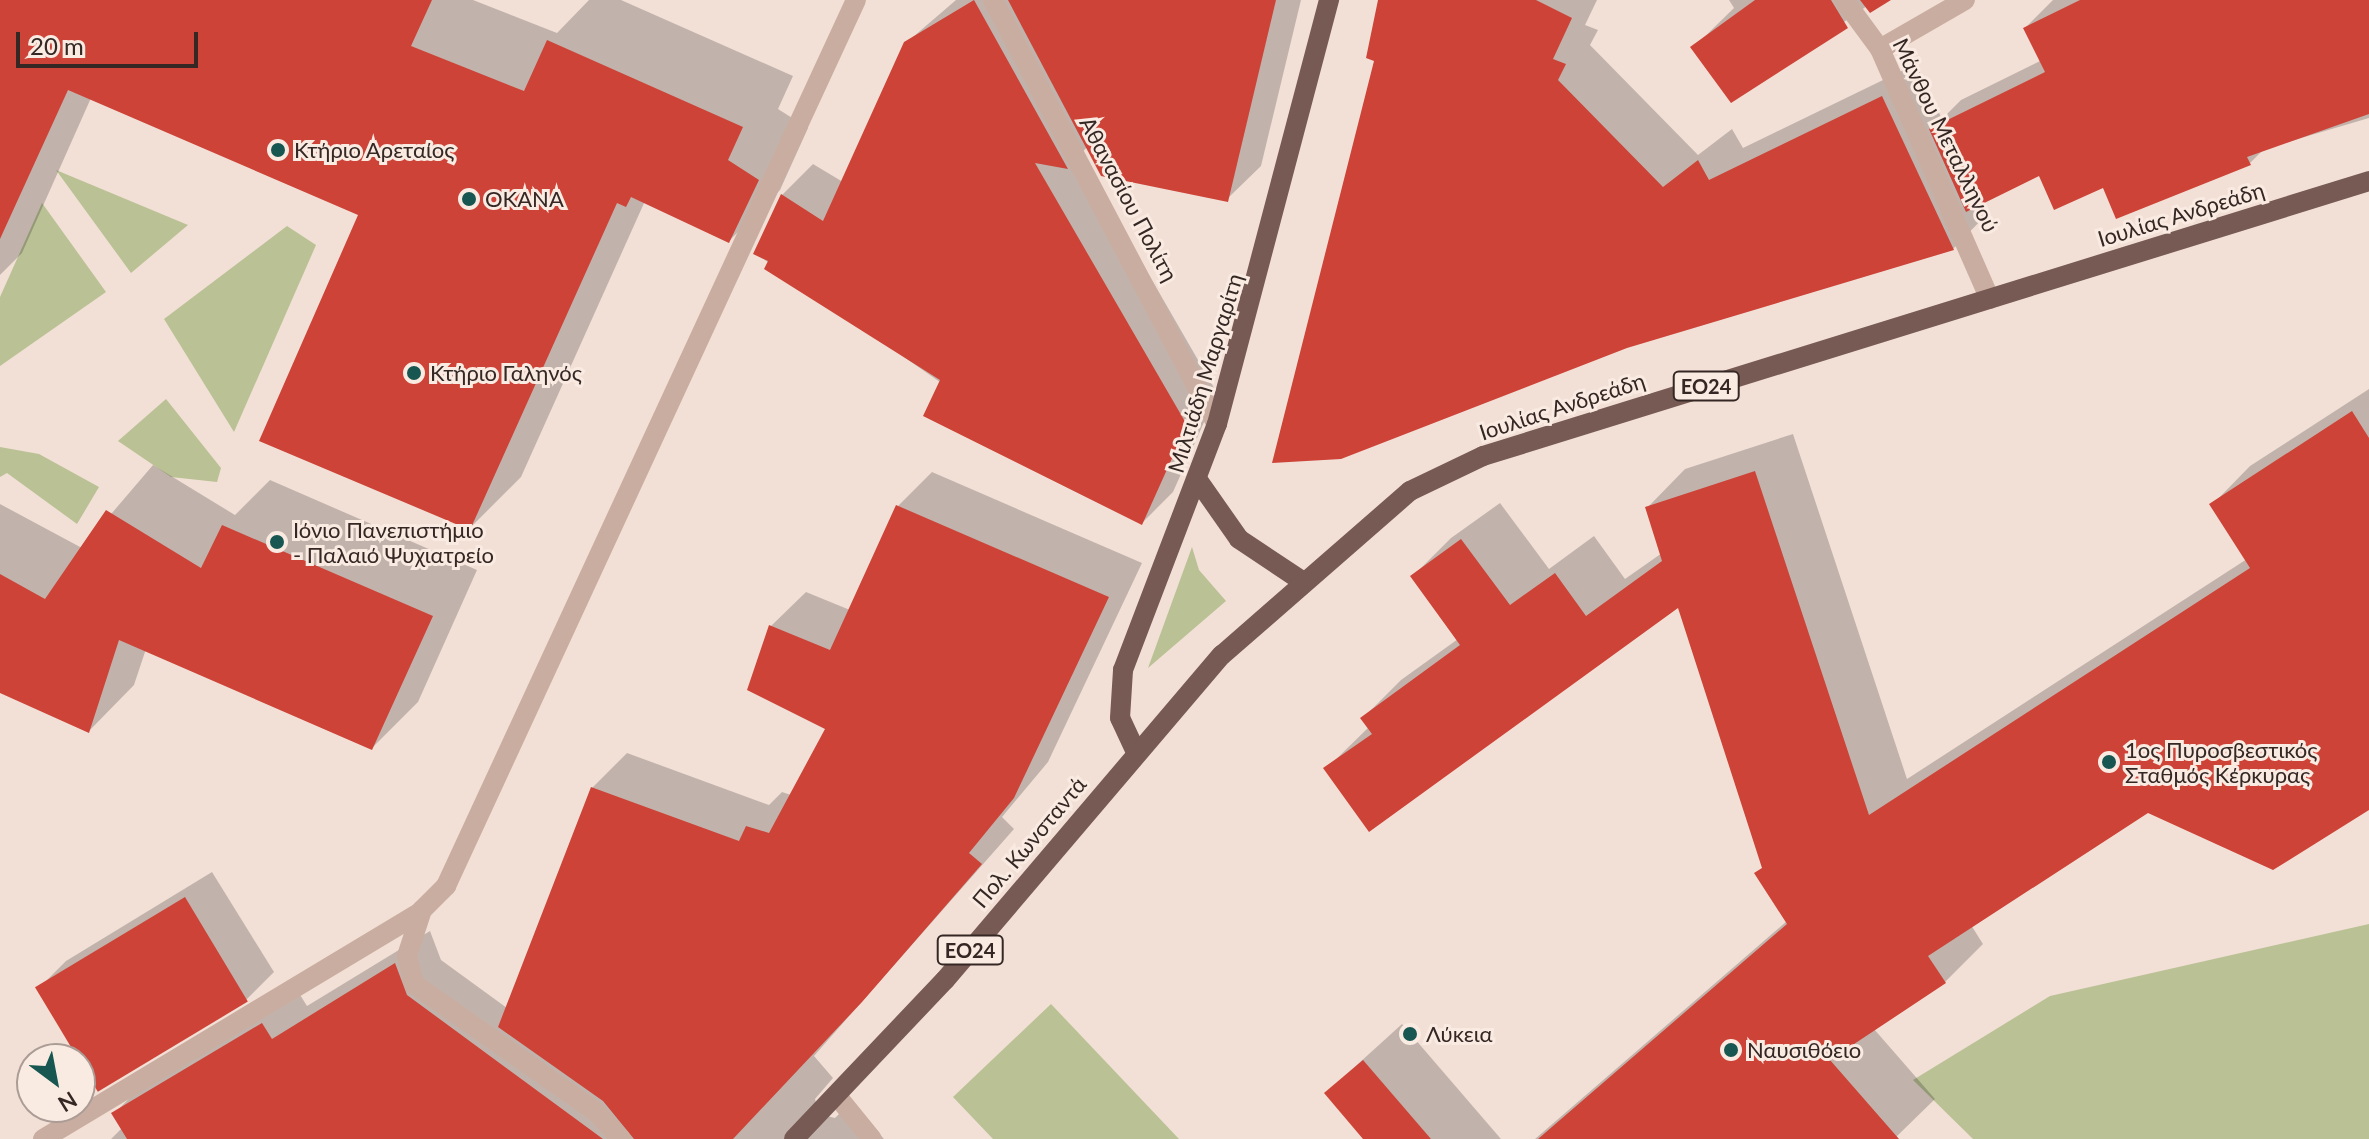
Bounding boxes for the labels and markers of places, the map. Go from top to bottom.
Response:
place label: Κτήριο Αρεταίος [294,137,455,163]
marker: Κτήριο Αρεταίος [269,141,287,159]
place label: ΟΚΑΝΑ [485,186,564,212]
marker: ΟΚΑΝΑ [460,190,478,208]
place label: Κτήριο Γαληνός [430,360,582,386]
marker: Κτήριο Γαληνός [405,364,423,382]
place label: Ιόνιο Πανεπιστήμιο - Παλαιό Ψυχιατρείο [293,516,494,568]
marker: Ιόνιο Πανεπιστήμιο - Παλαιό Ψυχιατρείο [268,533,286,551]
place label: 1ος Πυροσβεστικός Σταθμός Κέρκυρας [2125,736,2317,788]
marker: 1ος Πυροσβεστικός Σταθμός Κέρκυρας [2100,753,2118,771]
place label: Λύκεια [1426,1021,1492,1047]
marker: Λύκεια [1401,1025,1419,1043]
place label: Ναυσιθόειο [1747,1037,1861,1063]
marker: Ναυσιθόειο [1722,1041,1740,1059]

